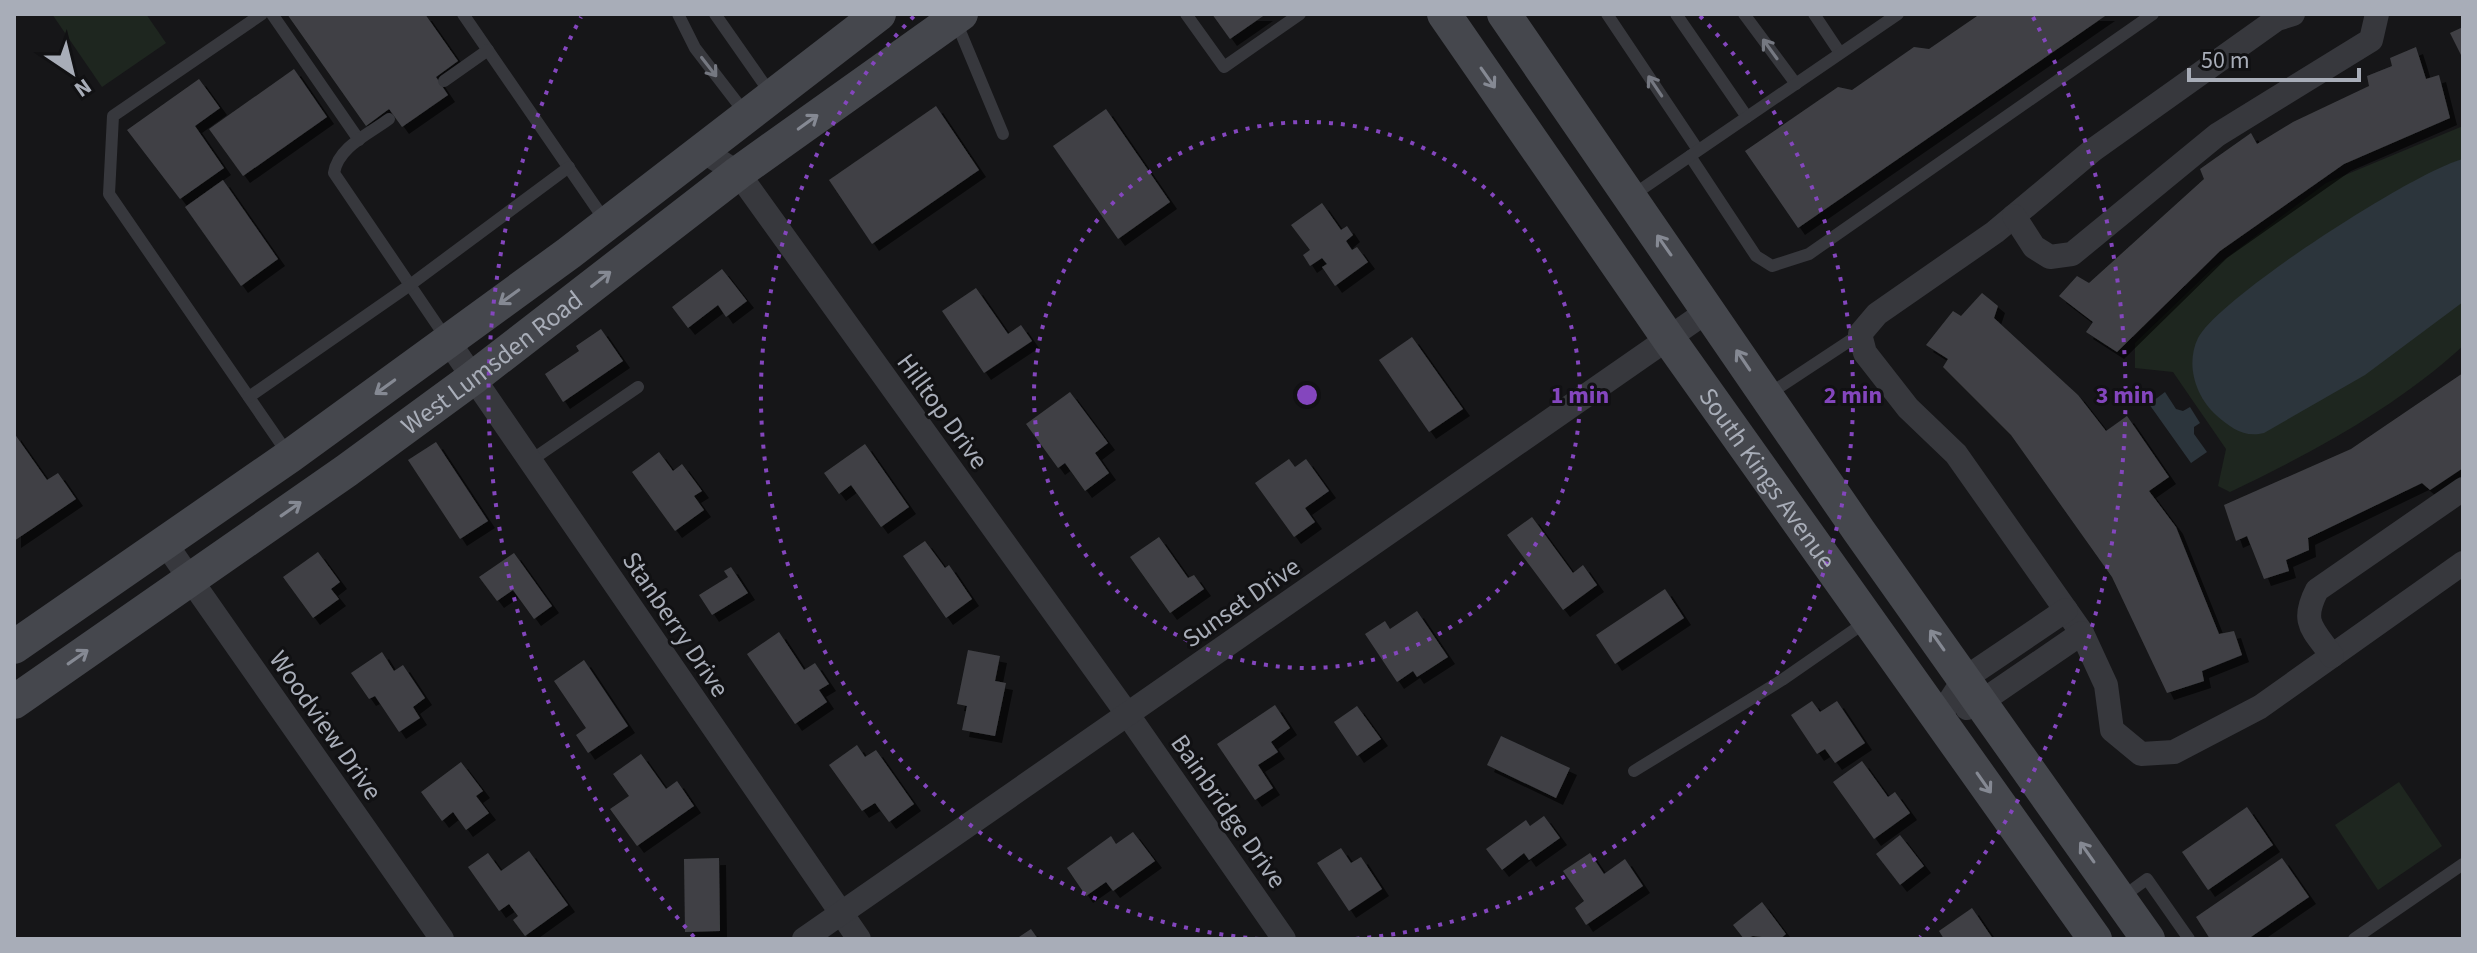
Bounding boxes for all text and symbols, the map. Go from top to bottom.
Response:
north arrow [32,32,112,112]
scale bar [2189,32,2359,82]
one-way arrow [1762,39,1779,60]
text: 50 m [2201,43,2250,78]
one-way arrow [701,56,718,77]
one-way arrow [1480,67,1496,89]
text: N [68,70,98,105]
one-way arrow [1647,75,1663,97]
one-way arrow [797,113,819,130]
one-way arrow [1656,235,1672,257]
one-way arrow [590,270,611,288]
street label: West Lumsden Road [393,282,590,444]
one-way arrow [498,289,520,305]
street label: Hilltop Drive [888,346,997,477]
one-way arrow [1735,350,1751,372]
one-way arrow [375,378,396,395]
text: 1 min [1551,378,1609,413]
text: 2 min [1824,378,1882,413]
text: 3 min [2096,378,2154,413]
street label: South Kings Avenue [1690,380,1845,577]
centre of rings [1293,381,1321,409]
one-way arrow [280,501,302,517]
street label: Stanberry Drive [613,544,738,704]
street label: Sunset Drive [1175,548,1308,657]
one-way arrow [1929,630,1946,651]
street label: Woodview Drive [260,643,391,808]
one-way arrow [66,649,88,665]
street label: Bainbridge Drive [1162,727,1295,896]
one-way arrow [1976,771,1992,793]
one-way arrow [2079,842,2095,864]

